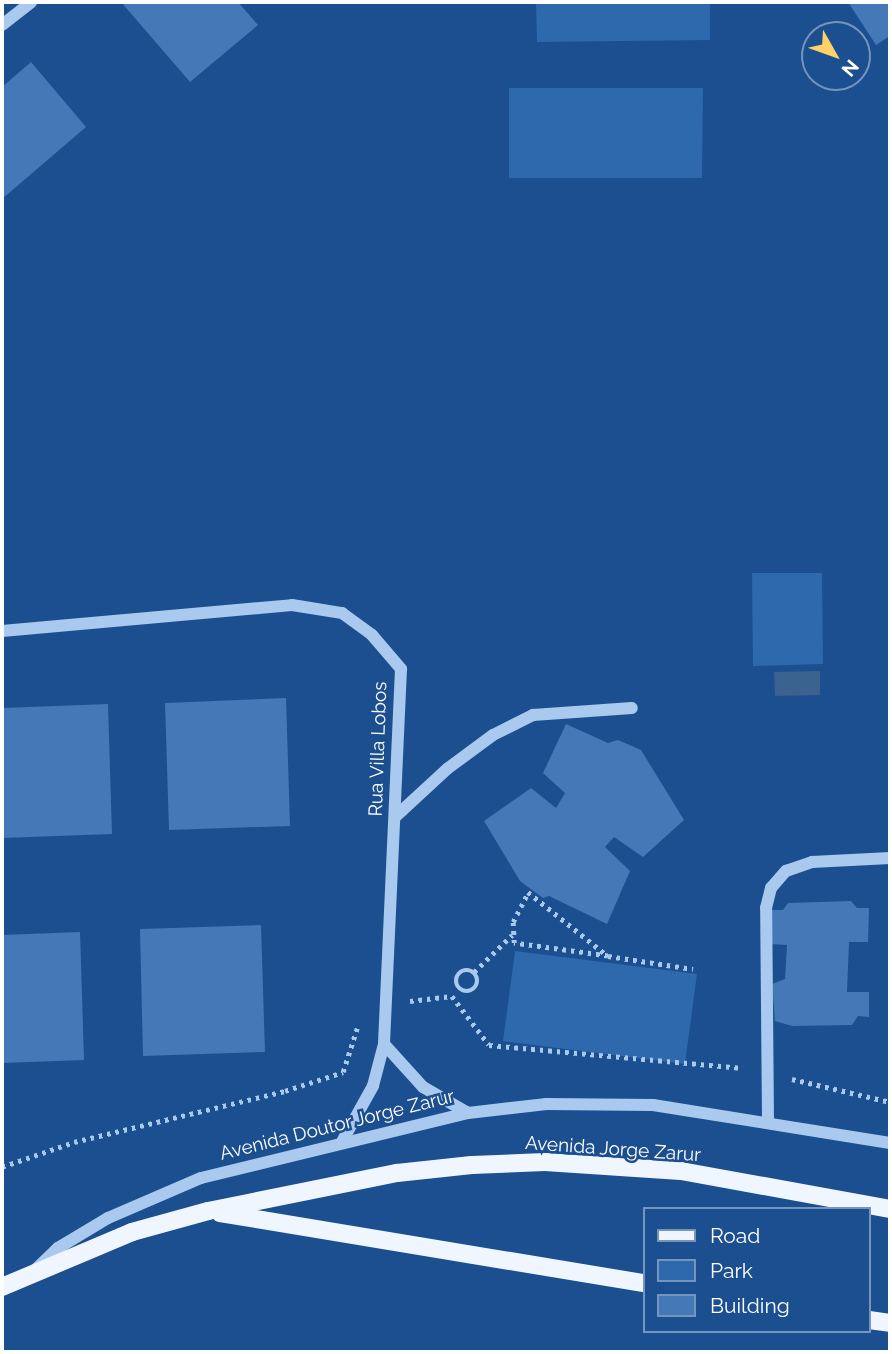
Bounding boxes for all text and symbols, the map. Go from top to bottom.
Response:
north arrow [801,21,871,91]
text: N [837,56,864,81]
street label: Rua Villa Lobos [364,681,392,817]
street label: Avenida Doutor Jorge Zarur [217,1085,457,1165]
street label: Avenida Jorge Zarur [524,1131,702,1167]
legend [644,1207,871,1333]
text: Road [710,1223,760,1248]
text: Park [710,1258,753,1283]
text: Building [710,1293,790,1318]

